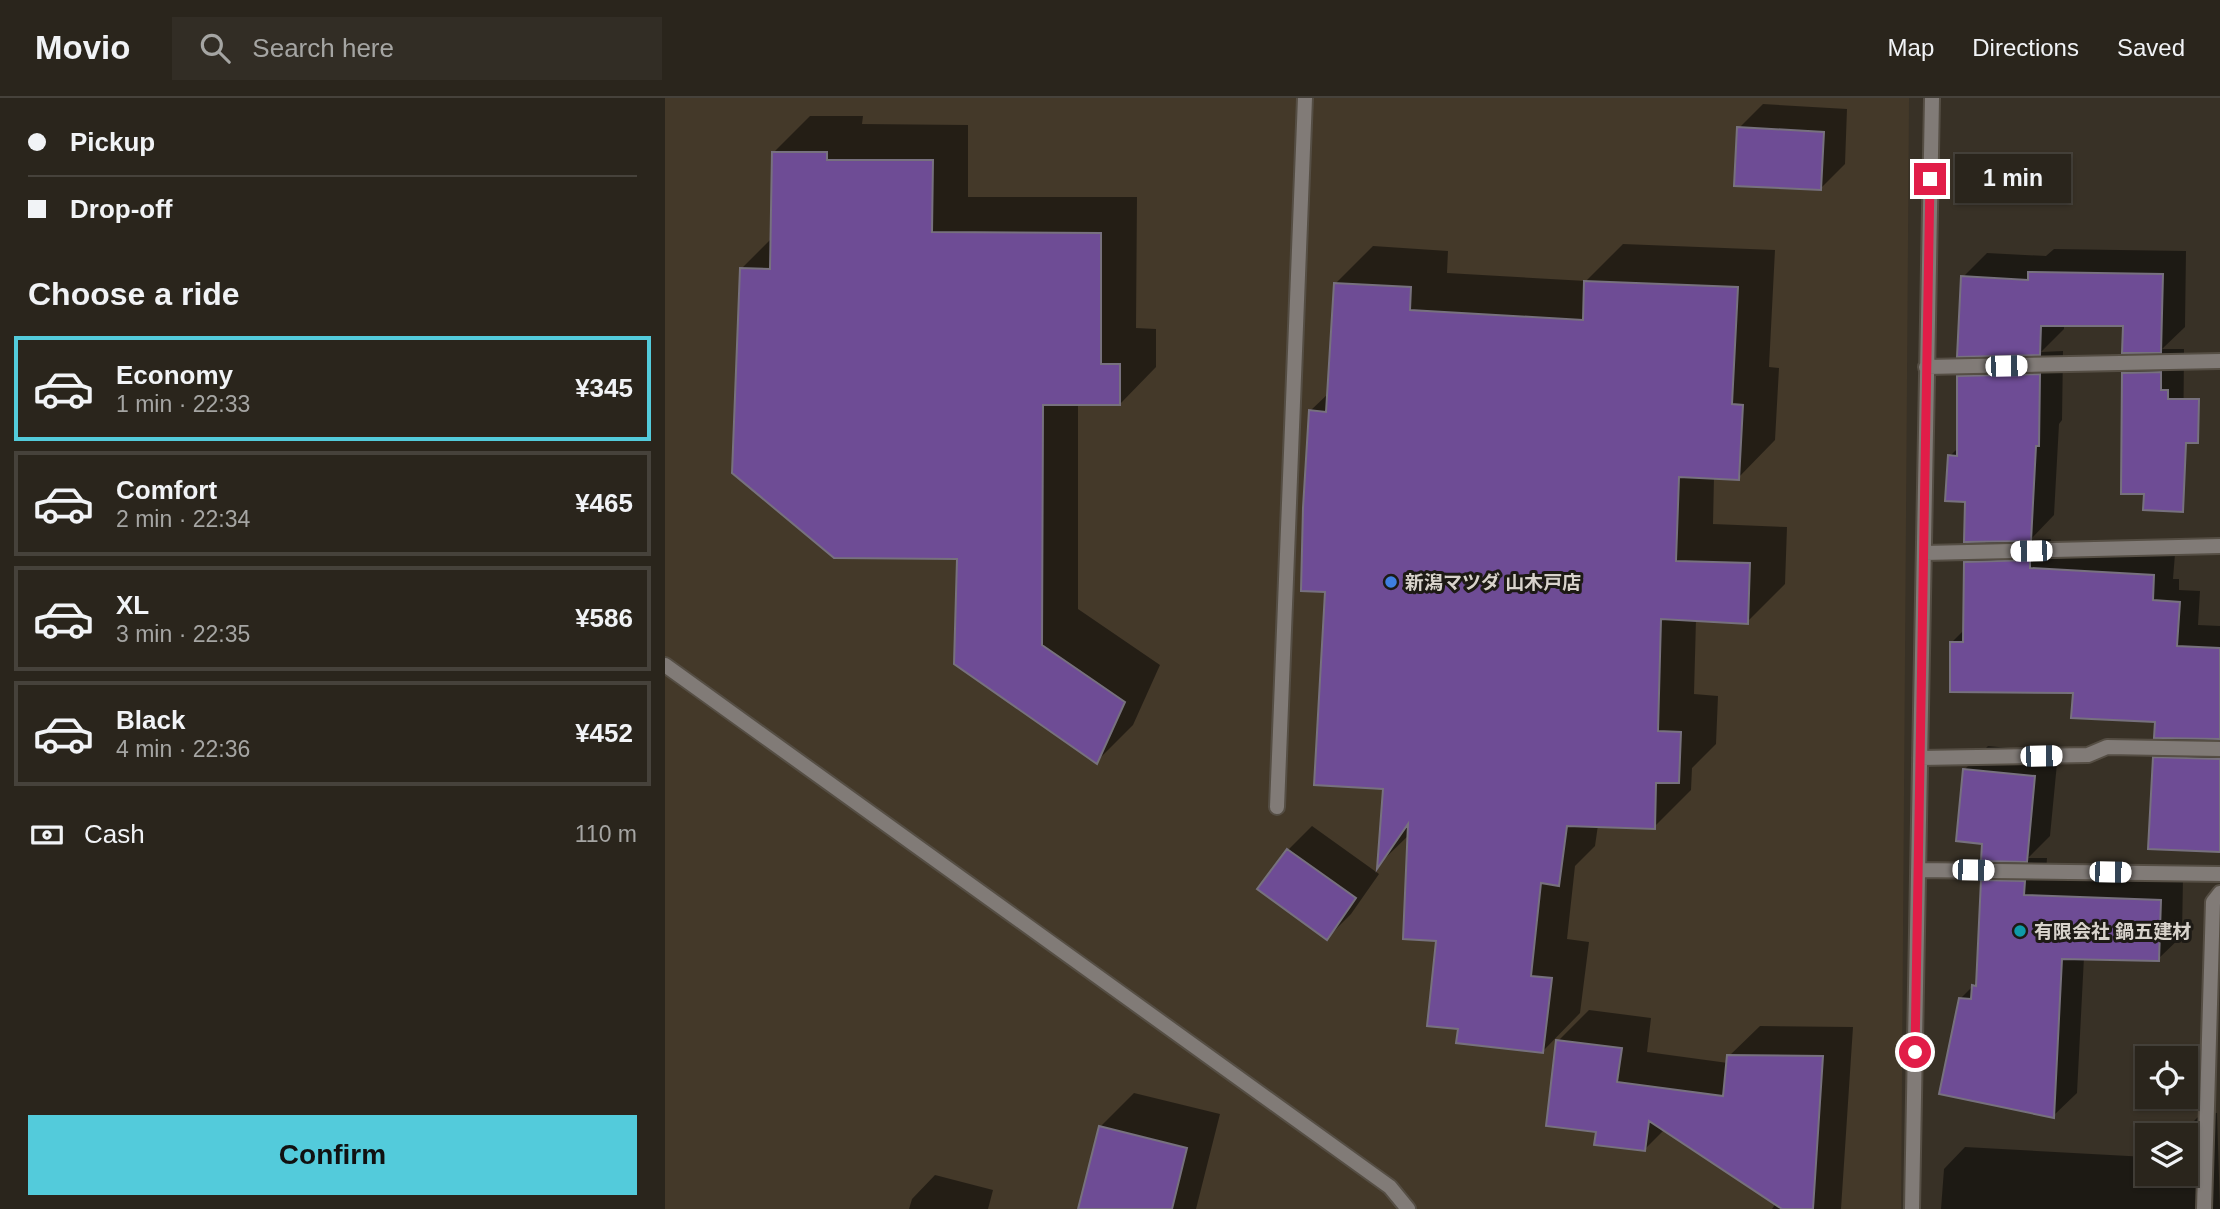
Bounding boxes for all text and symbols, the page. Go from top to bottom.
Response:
search box [172,17,662,80]
text: Movio [35,29,130,66]
icon: search [196,29,234,67]
text: Search here [252,33,394,63]
text: Map [1888,34,1934,61]
text: Directions [1972,34,2079,61]
text: Saved [2117,34,2185,61]
text: Pickup [70,127,155,157]
callout: 1 min [1955,154,2070,204]
route end [1914,163,1946,195]
text: 1 min [1983,165,2043,191]
text: Drop-off [70,194,173,224]
text: Choose a ride [28,276,240,312]
car [1985,355,2028,377]
icon: car [32,357,95,420]
text: Economy [116,360,233,390]
text: ¥345 [575,373,633,403]
text: 1 min · 22:33 [116,391,250,417]
icon: car [32,472,95,535]
text: Comfort [116,475,217,505]
text: ¥465 [575,488,633,518]
text: 2 min · 22:34 [116,506,250,532]
car [2010,540,2053,562]
place label: 新潟マツダ 山木戸店 [1405,572,1581,593]
marker: 新潟マツダ 山木戸店 [1383,574,1399,590]
icon: car [32,587,95,650]
text: XL [116,590,149,620]
text: ¥586 [575,603,633,633]
text: 3 min · 22:35 [116,621,250,647]
icon: car [32,702,95,765]
text: Black [116,705,185,735]
text: ¥452 [575,718,633,748]
text: 4 min · 22:36 [116,736,250,762]
car [2020,745,2063,767]
icon: cash [28,816,66,854]
text: Cash [84,819,145,849]
text: 110 m [575,821,637,847]
car [1952,859,1995,881]
car [2089,861,2132,883]
place label: 有限会社 鍋五建材 [2034,921,2191,942]
marker: 有限会社 鍋五建材 [2012,923,2028,939]
route start [1899,1036,1931,1068]
map controls [2135,1046,2198,1186]
button: locate [2135,1046,2198,1109]
button: Confirm [28,1115,637,1195]
button: layers [2135,1123,2198,1186]

